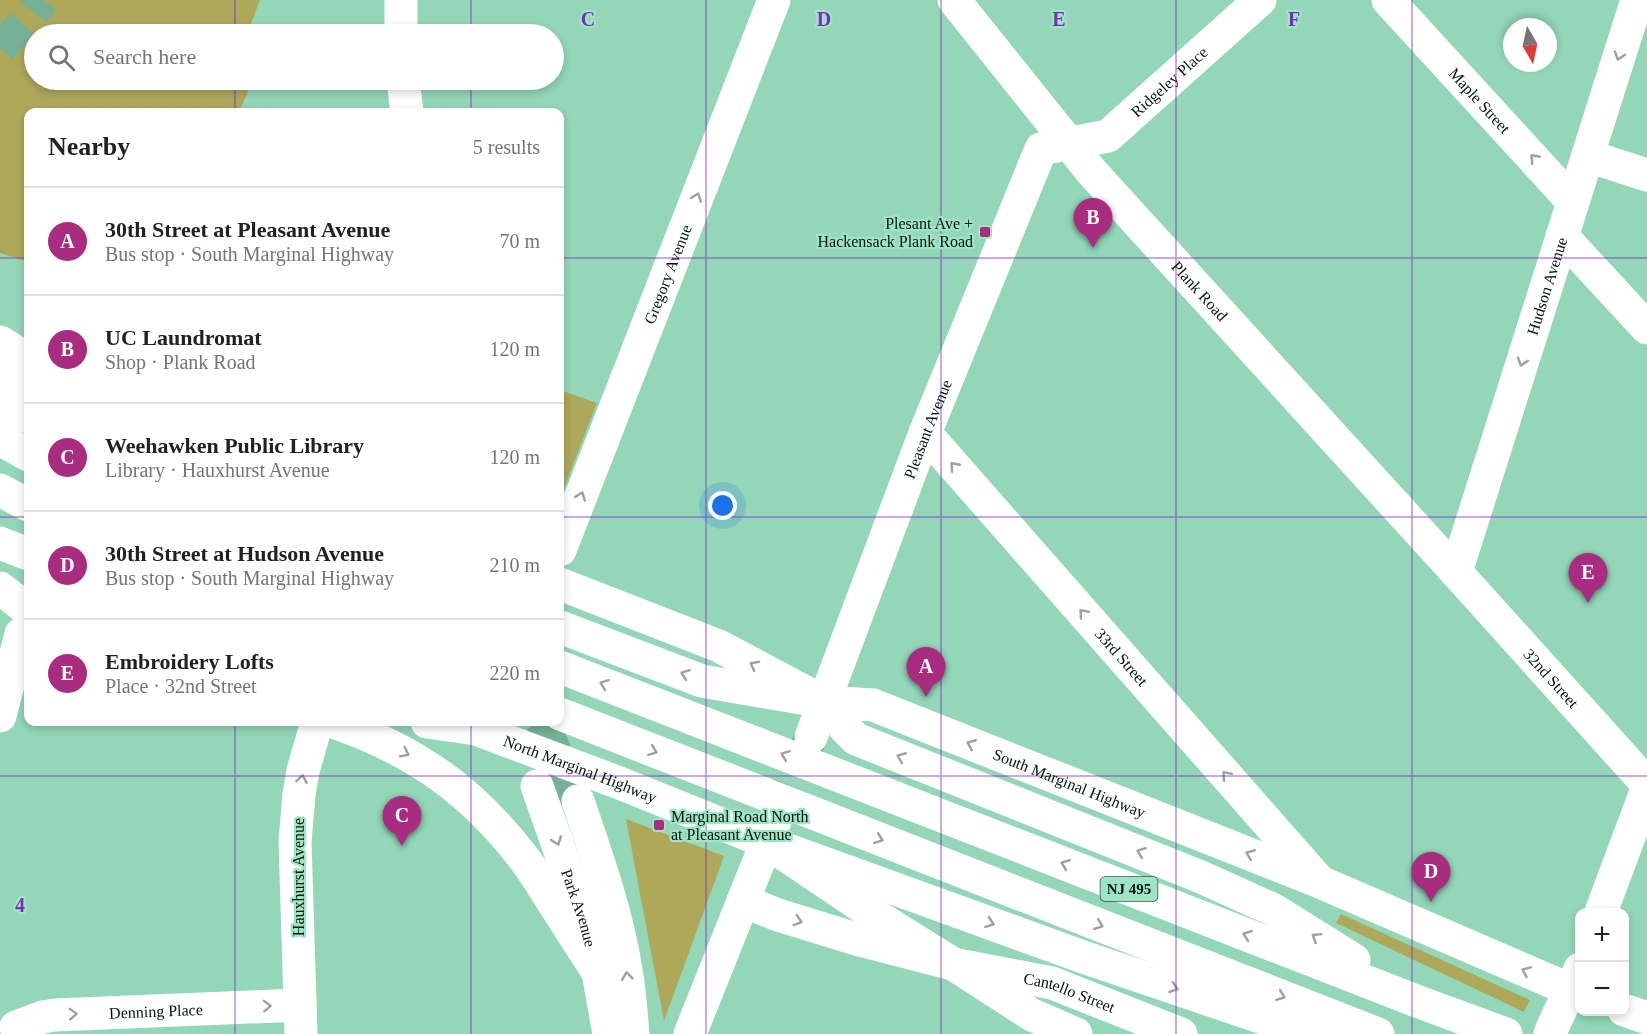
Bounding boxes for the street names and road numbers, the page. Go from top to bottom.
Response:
street label: Ridgeley Place [1127,43,1210,120]
street label: Maple Street [1446,64,1514,137]
street label: Gregory Avenue [640,222,694,326]
street label: Hudson Avenue [1523,235,1570,337]
street label: Plank Road [1169,258,1231,324]
street label: Pleasant Avenue [900,377,955,481]
street label: 33rd Street [1092,625,1152,689]
street label: 32nd Street [1521,645,1583,711]
street label: North Marginal Highway [501,732,659,807]
street label: South Marginal Highway [991,745,1148,822]
street label: Hauxhurst Avenue [290,818,307,936]
street label: Park Avenue [558,867,600,949]
road number: NJ 495 [1100,877,1158,901]
street label: Cantello Street [1022,969,1118,1016]
street label: Denning Place [109,1000,203,1021]

